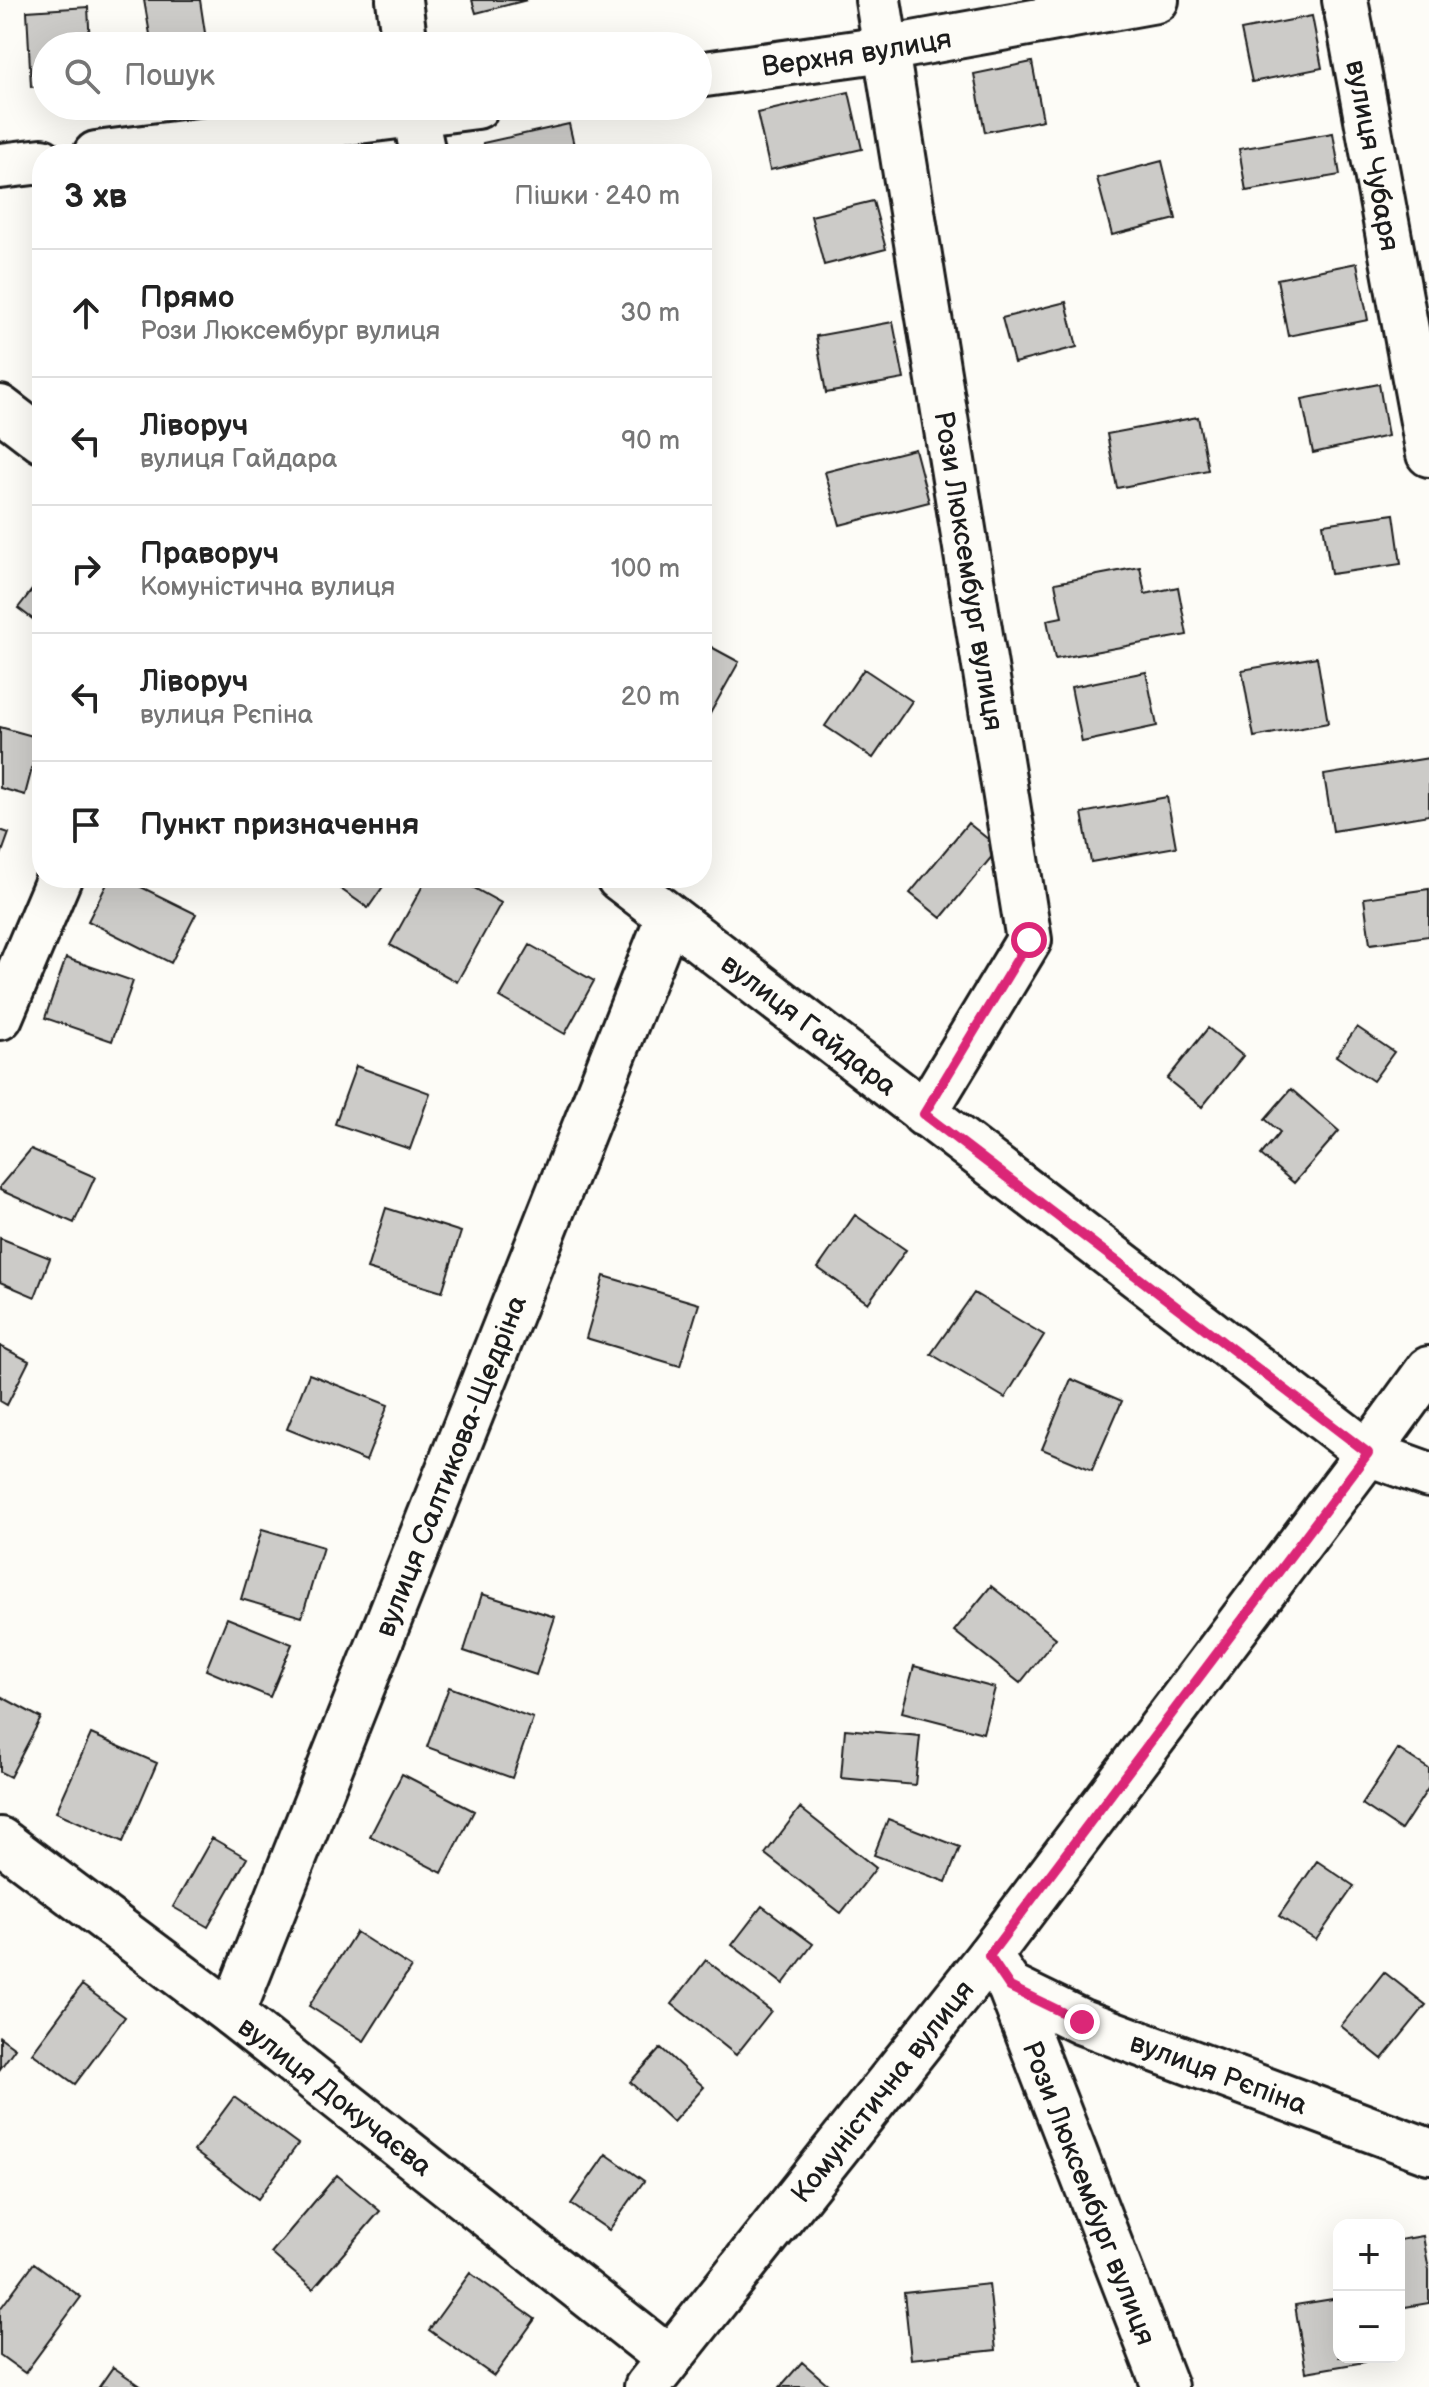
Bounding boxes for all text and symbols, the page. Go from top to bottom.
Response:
street label: Верхня вулиця [760,22,954,84]
search box [32,32,712,120]
icon: search [60,54,104,98]
street label: вулиця Чубаря [1338,57,1406,254]
text: Пошук [124,58,215,94]
text: 3 хв [64,176,127,217]
text: Пішки · 240 m [514,181,680,212]
text: Прямо [140,280,234,316]
icon: ahead [64,291,108,335]
text: 30 m [620,298,680,329]
text: Рози Люксембург вулиця [140,316,440,347]
text: Ліворуч [140,408,248,444]
street label: Рози Люксембург вулиця [926,409,1010,733]
icon: left [64,419,108,463]
text: 90 m [621,426,680,457]
text: вулиця Гайдара [140,444,337,475]
text: Праворуч [140,536,279,572]
icon: right [64,547,108,591]
text: 100 m [611,554,680,585]
text: Комуністична вулиця [140,572,395,603]
text: Ліворуч [140,664,248,700]
icon: left [64,675,108,719]
text: 20 m [621,682,680,713]
text: вулиця Рєпіна [140,700,313,731]
icon: arrive [64,803,108,847]
text: Пункт призначення [140,807,419,843]
route start [1011,922,1047,958]
street label: вулиця Гайдара [714,947,903,1103]
street label: вулиця Салтикова-Щедріна [369,1291,534,1642]
street label: Комуністична вулиця [785,1974,981,2210]
route end [1064,2004,1100,2040]
street label: вулиця Докучаєва [231,2010,439,2184]
street label: вулиця Рєпіна [1125,2026,1312,2122]
street label: Рози Люксембург вулиця [1014,2036,1162,2350]
map controls [1333,2219,1405,2363]
button: + [1333,2219,1405,2291]
button: − [1333,2291,1405,2363]

